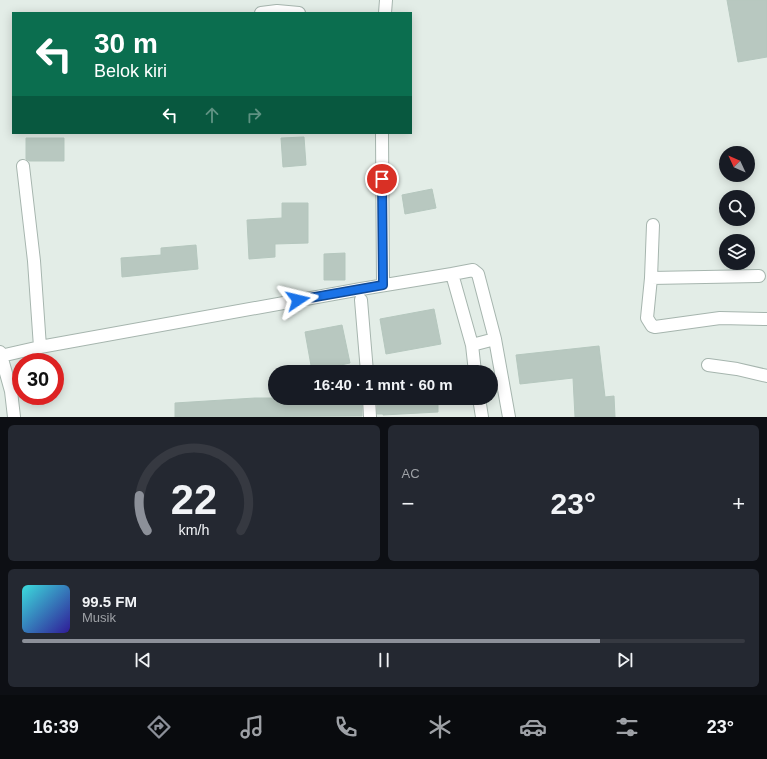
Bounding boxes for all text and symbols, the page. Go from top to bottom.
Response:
icon: left [28,28,80,80]
text: 30 m [94,28,158,59]
text: Belok kiri [94,61,167,81]
icon: left [159,104,181,126]
icon: ahead [201,104,223,126]
icon: right [243,104,265,126]
north arrow [719,146,755,182]
map controls [719,146,755,270]
pin [365,162,399,196]
icon: arrive [371,168,393,190]
button: search [719,190,755,226]
button: layers [719,234,755,270]
position arrow [277,279,319,321]
speed limit sign: 30 [12,353,64,405]
text: 16:40 · 1 mnt · 60 m [313,376,453,393]
text: AC [402,466,420,481]
text: 22 [171,476,217,523]
text: 23° [551,487,596,520]
text: − [402,491,414,516]
text: + [732,491,745,516]
text: km/h [178,522,209,538]
text: 99.5 FM [82,593,137,610]
text: Musik [82,610,116,625]
icon: previous [132,649,154,671]
icon: pause [373,649,395,671]
icon: next [614,649,636,671]
icon: directions [145,713,173,741]
icon: music [238,713,266,741]
icon: phone [332,713,360,741]
icon: climate [426,713,454,741]
icon: car [519,713,547,741]
icon: filters [613,713,641,741]
text: 16:39 [33,717,79,737]
text: 23° [707,717,734,737]

